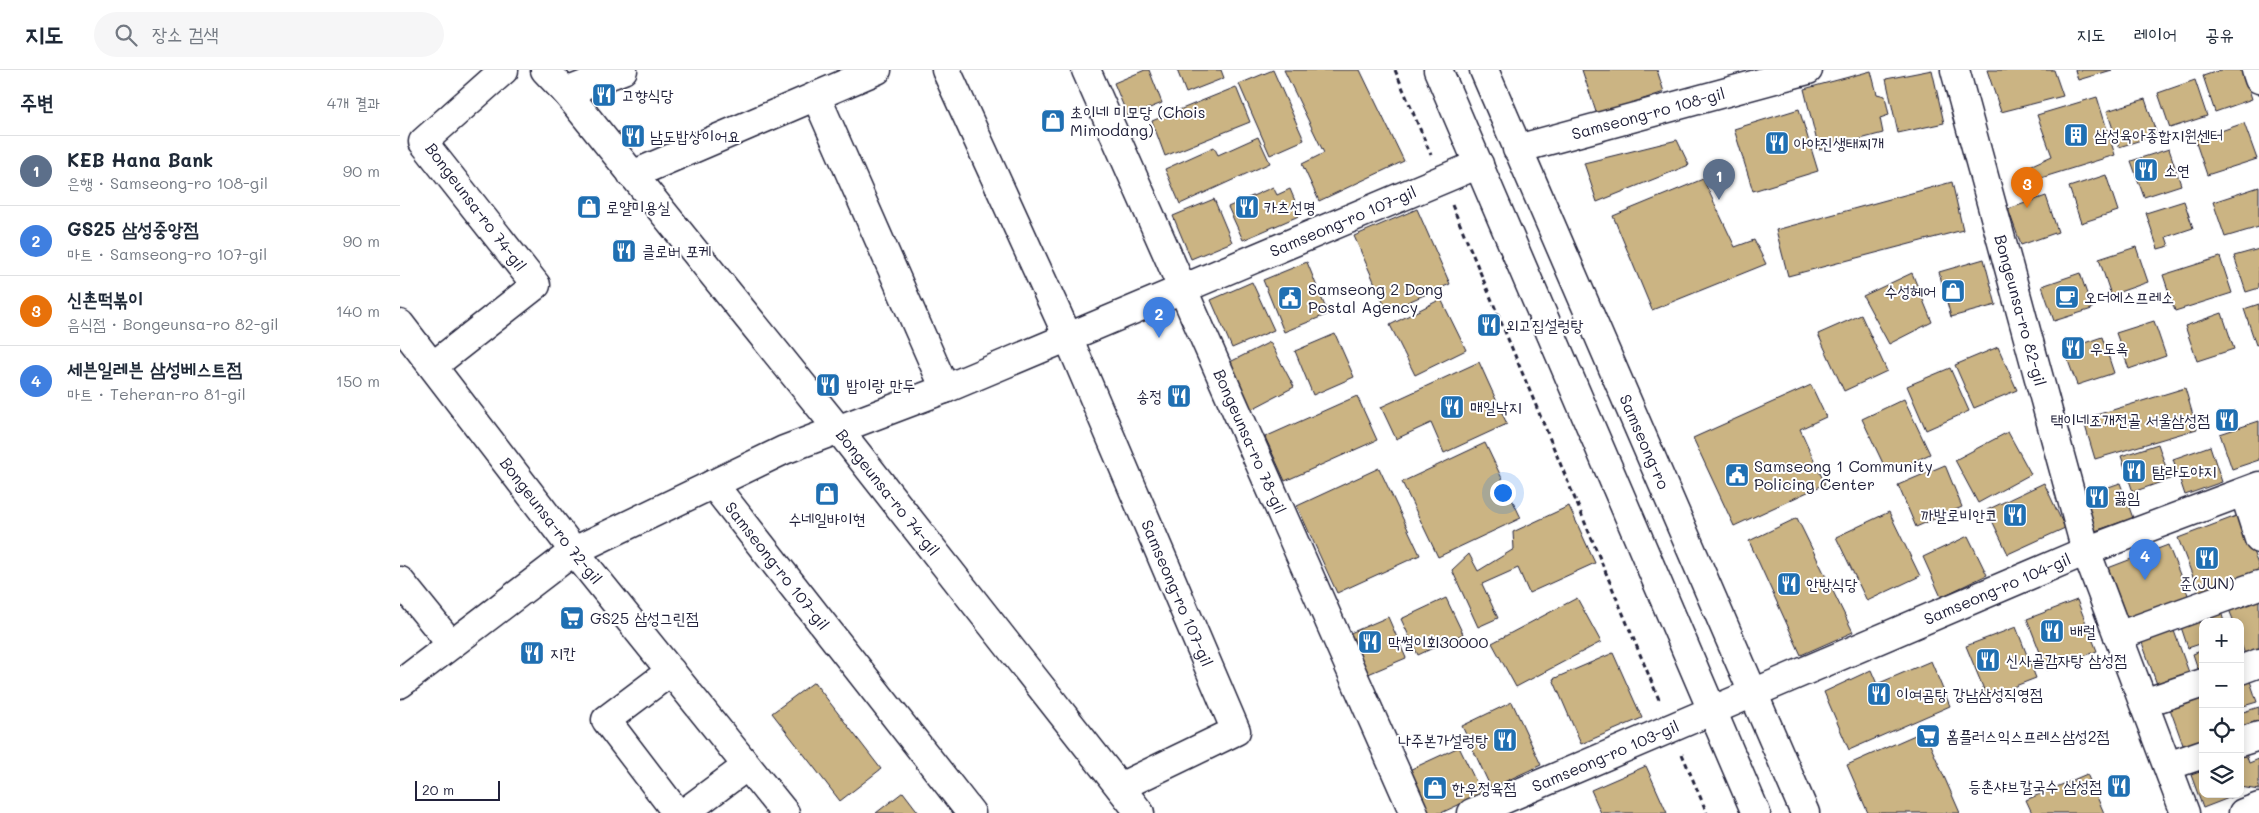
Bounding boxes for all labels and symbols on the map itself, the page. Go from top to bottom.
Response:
restaurant icon: 고향식당 [591,82,617,108]
street label: Samseong-ro 108-gil [1569,82,1727,144]
place label: 고향식당 [622,84,674,105]
place label: 초이네 미모당 (Chois Mimodang) [1070,101,1206,140]
shop icon: 초이네 미모당 (Chois Mimodang) [1040,108,1066,134]
building icon: 삼성육아종합지원센터 [2063,122,2089,148]
restaurant icon: 남도밥상이어요 [620,123,646,149]
place label: 삼성육아종합지원센터 [2094,124,2223,145]
place label: 남도밥상이어요 [650,125,740,146]
restaurant icon: 아야진생태찌개 [1764,130,1790,156]
place label: 아야진생태찌개 [1794,132,1884,153]
street label: Bongeunsa-ro 74-gil [421,138,532,275]
restaurant icon: 소연 [2133,157,2159,183]
pin: 1 [1703,159,1735,200]
place label: 소연 [2164,159,2190,180]
pin: 3 [2011,167,2043,208]
street label: Samseong-ro 107-gil [1266,181,1419,261]
shop icon: 로얄미용실 [576,194,602,220]
restaurant icon: 카츠선명 [1234,194,1260,220]
place label: 로얄미용실 [606,196,671,217]
place label: 카츠선명 [1264,196,1316,217]
street label: Bongeunsa-ro 82-gil [1990,232,2052,388]
restaurant icon: 클로버 포케 [611,238,637,264]
place label: 클로버 포케 [642,240,712,261]
place label: Samseong 2 Dong Postal Agency [1308,278,1443,317]
shop icon: 수성헤어 [1940,278,1966,304]
place label: 수성헤어 [1885,280,1936,301]
cafe icon: 오더에스프레소 [2054,284,2080,310]
public building icon: Samseong 2 Dong Postal Agency [1277,285,1303,311]
place label: 오더에스프레소 [2084,286,2174,307]
pin: 2 [1143,297,1175,338]
restaurant icon: 외고집설렁탕 [1476,312,1502,338]
place label: 외고집설렁탕 [1506,314,1583,335]
restaurant icon: 우도옥 [2060,335,2086,361]
place label: 우도옥 [2090,337,2129,358]
street label: Bongeunsa-ro 78-gil [1209,366,1292,517]
restaurant icon: 밥이랑 만두 [815,372,841,398]
place label: 밥이랑 만두 [846,374,916,395]
restaurant icon: 송정 [1166,383,1192,409]
place label: 송정 [1136,385,1162,406]
street label: Samseong-ro [1615,391,1675,492]
restaurant icon: 매일낙지 [1439,394,1465,420]
place label: 매일낙지 [1470,396,1522,417]
restaurant icon: 택이네조개전골 서울삼성점 [2214,407,2240,433]
place label: 택이네조개전골 서울삼성점 [2050,409,2210,430]
street label: Bongeunsa-ro 74-gil [832,424,945,560]
street label: Bongeunsa-ro 72-gil [496,453,607,588]
place label: Samseong 1 Community Policing Center [1754,455,1933,494]
restaurant icon: 탐라도야지 [2121,458,2147,484]
place label: 탐라도야지 [2152,460,2216,481]
public building icon: Samseong 1 Community Policing Center [1724,462,1750,488]
your location [1490,480,1516,506]
shop icon: 수네일바이현 [814,481,840,507]
restaurant icon: 끓임 [2084,484,2110,510]
place label: 끓임 [2114,486,2140,507]
street label: Samseong-ro 107-gil [721,497,834,634]
restaurant icon: 까발로비안코 [2002,502,2028,528]
place label: 까발로비안코 [1921,504,1998,525]
place label: 수네일바이현 [788,508,866,529]
street label: Samseong-ro 107-gil [1137,516,1218,669]
pin: 4 [2129,539,2161,580]
restaurant icon: 준(JUN) [2194,545,2220,571]
street label: Samseong-ro 104-gil [1920,548,2074,629]
restaurant icon: 안방식당 [1776,571,1802,597]
place label: 준(JUN) [2179,572,2235,593]
place label: 안방식당 [1806,573,1858,594]
supermarket icon: GS25 삼성그린점 [559,605,585,631]
place label: GS25 삼성그린점 [590,607,699,628]
restaurant icon: 배럴 [2039,618,2065,644]
place label: 배럴 [2070,620,2096,641]
restaurant icon: 막썰이회30000 [1357,629,1383,655]
place label: 막썰이회30000 [1388,631,1488,652]
restaurant icon: 지칸 [519,640,545,666]
place label: 지칸 [550,642,576,663]
restaurant icon: 신사골감자탕 삼성점 [1975,647,2001,673]
place label: 신사골감자탕 삼성점 [2006,649,2127,670]
restaurant icon: 이여곰탕 강남삼성직영점 [1866,681,1892,707]
place label: 이여곰탕 강남삼성직영점 [1896,683,2043,704]
street label: Samseong-ro 103-gil [1528,715,1682,796]
supermarket icon: 홈플러스익스프레스삼성2점 [1915,723,1941,749]
place label: 홈플러스익스프레스삼성2점 [1946,725,2110,746]
restaurant icon: 나주본가설렁탕 [1492,727,1518,753]
place label: 나주본가설렁탕 [1398,729,1488,750]
restaurant icon: 등촌샤브칼국수 삼성점 [2106,773,2132,799]
shop icon: 한우정육점 [1422,775,1448,801]
place label: 등촌샤브칼국수 삼성점 [1968,775,2102,796]
place label: 한우정육점 [1452,777,1517,798]
scale bar [415,778,500,801]

